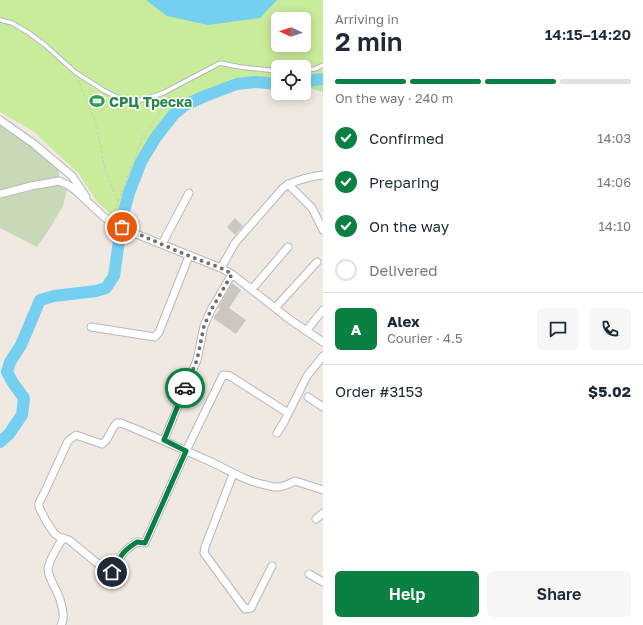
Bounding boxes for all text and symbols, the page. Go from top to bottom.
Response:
text: Arriving in [335,11,399,27]
north arrow [271,12,311,52]
map controls [271,12,311,100]
text: 14:15–14:20 [545,25,631,43]
text: 2 min [335,26,403,57]
button: locate [271,60,311,100]
text: On the way · 240 m [335,90,453,106]
sports icon: СРЦ Треска [88,92,106,110]
place label: СРЦ Треска [109,93,192,110]
icon: check [335,127,357,149]
text: Confirmed [369,129,444,147]
text: 14:03 [597,130,631,146]
icon: check [335,171,357,193]
text: Preparing [369,173,439,191]
text: 14:06 [597,174,631,190]
pin [105,210,139,244]
icon: check [335,215,357,237]
icon: bag [111,216,133,238]
text: On the way [369,217,449,235]
text: 14:10 [598,218,631,234]
text: Delivered [369,261,437,279]
button: chat [537,308,579,350]
button: phone [589,308,631,350]
text: Alex [387,312,420,330]
text: A [351,320,361,338]
text: Courier · 4.5 [387,330,462,346]
courier [165,368,205,408]
icon: car [174,377,196,399]
text: Order #3153 [335,382,423,400]
text: $5.02 [588,382,631,400]
pin [95,555,129,589]
icon: home [101,561,123,583]
button: Help [335,571,479,617]
button: Share [487,571,631,617]

